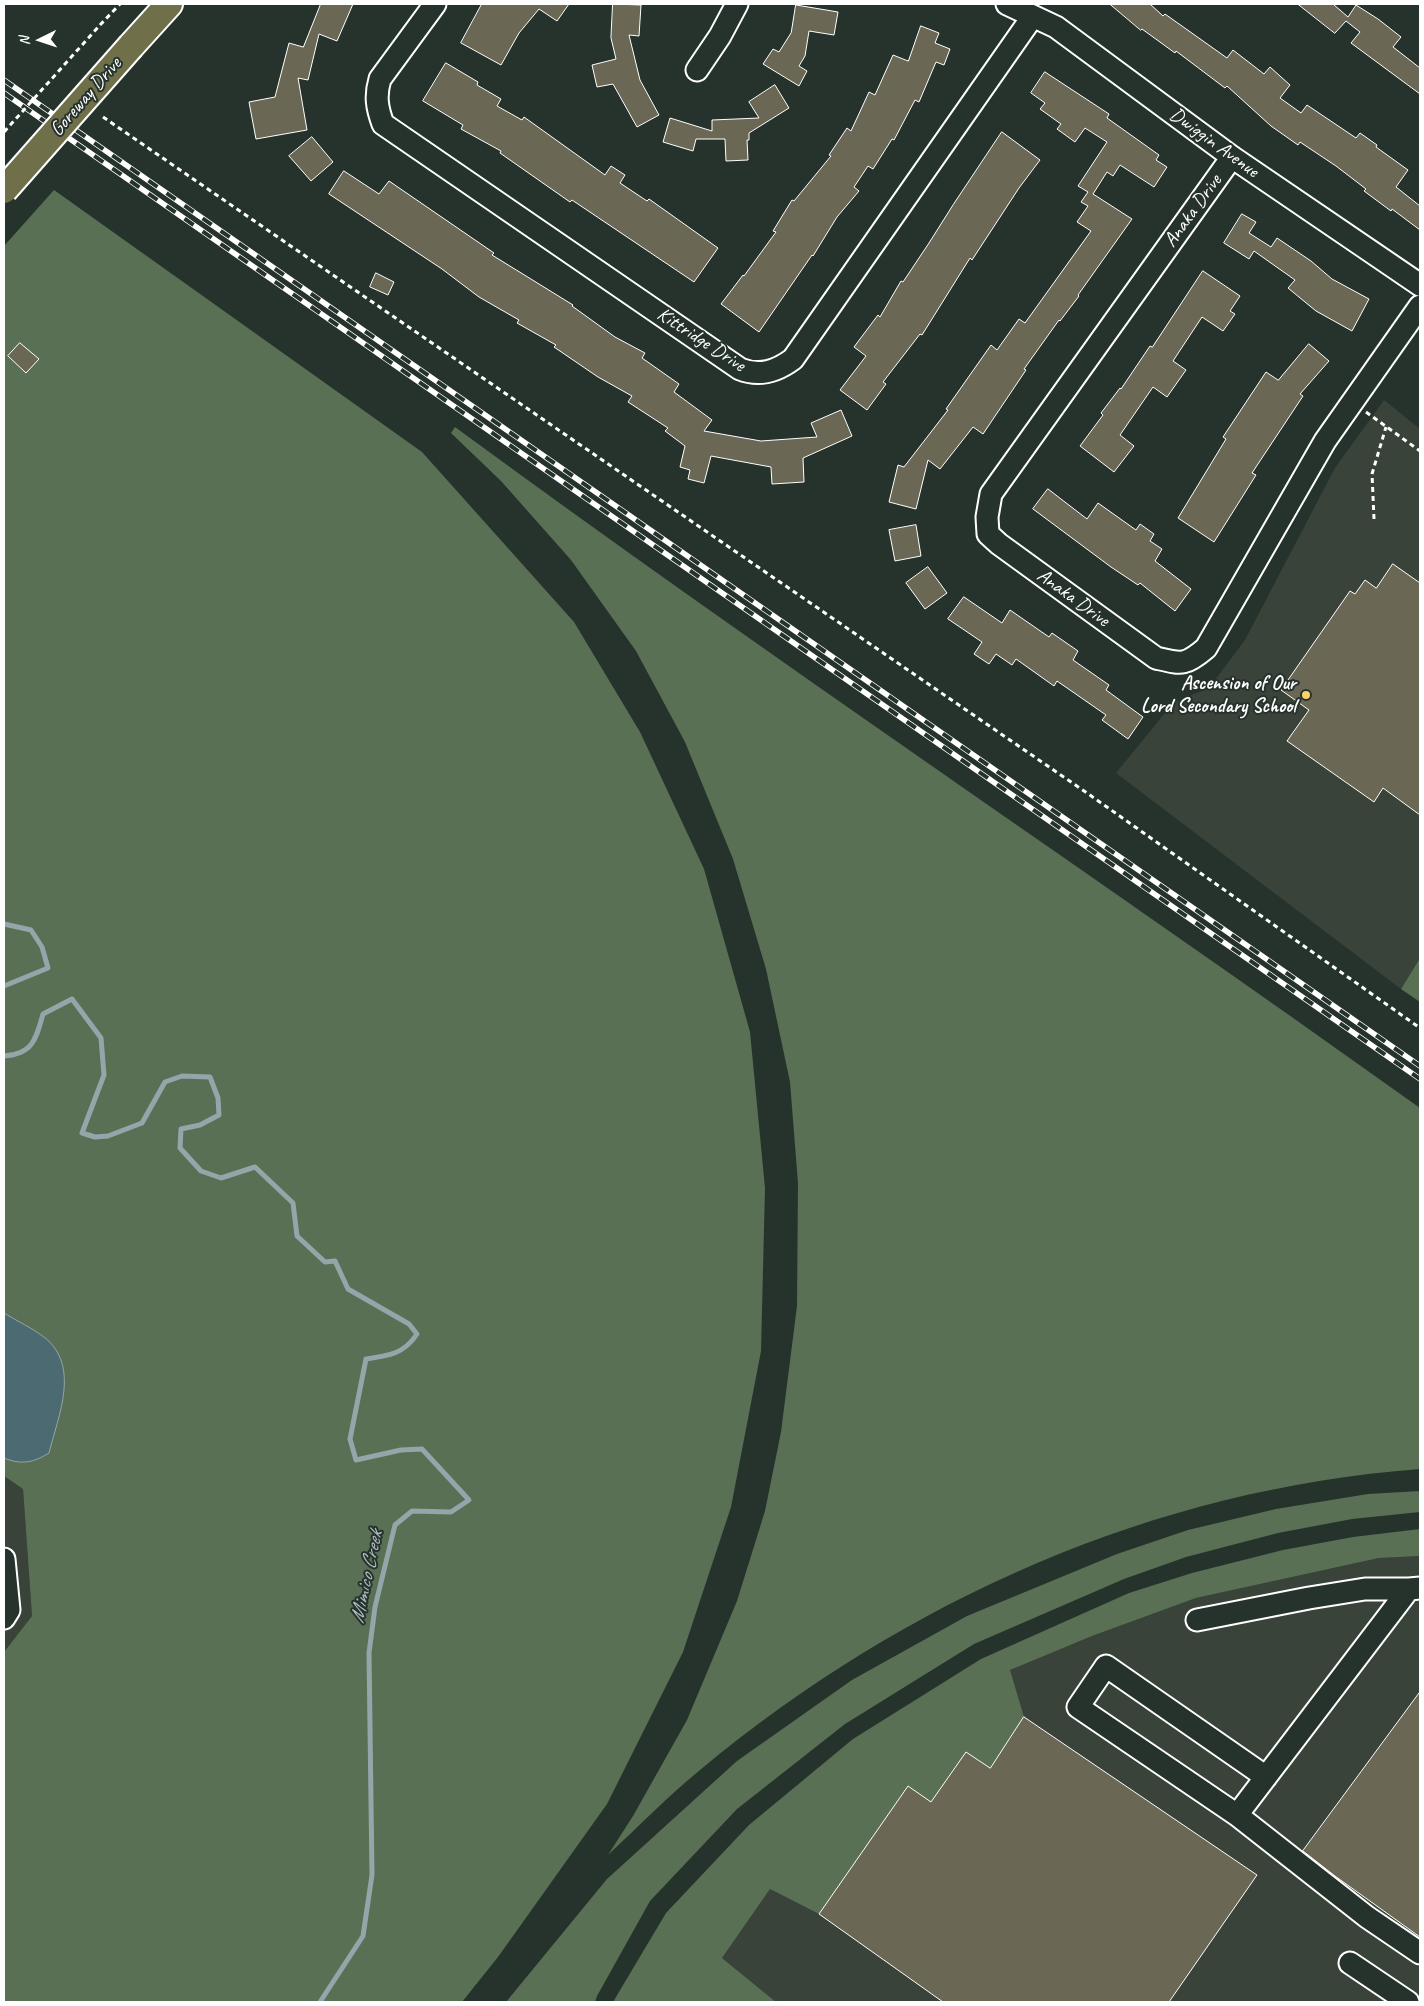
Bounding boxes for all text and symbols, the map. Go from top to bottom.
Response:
north arrow [15,15,65,65]
text: N [16,36,33,46]
street label: Goreway Drive [45,53,127,141]
street label: Dwiggin Avenue [1165,103,1263,183]
street label: Anaka Drive [1159,170,1227,252]
street label: Kittridge Drive [652,303,750,377]
street label: Anaka Drive [1032,564,1114,632]
place label: Ascension of Our Lord Secondary School [1141,672,1296,719]
marker: Ascension of Our Lord Secondary School [1300,689,1312,701]
water label: Mimico Creek [345,1529,389,1625]

